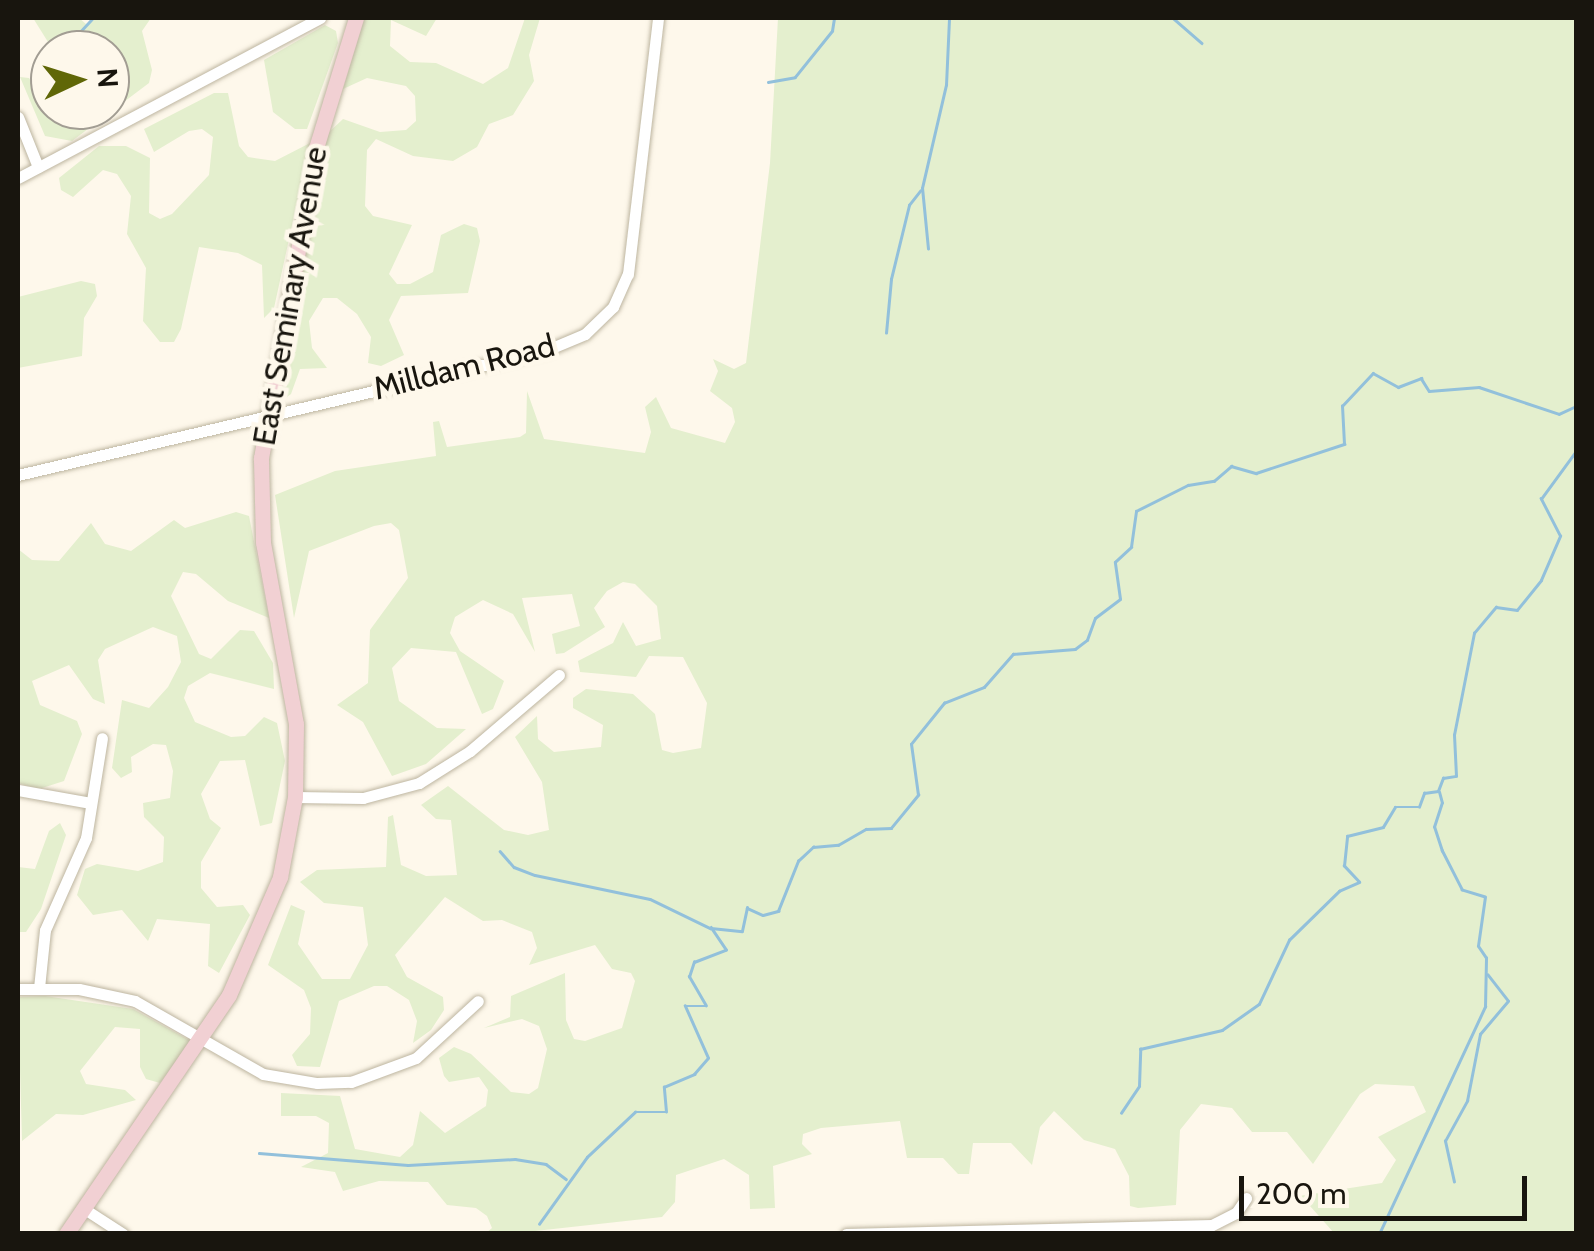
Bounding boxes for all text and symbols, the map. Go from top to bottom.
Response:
north arrow [30,30,130,130]
text: N [90,67,126,89]
street label: East Seminary Avenue [245,144,335,448]
street label: Milldam Road [370,326,558,408]
scale bar [1244,1156,1532,1218]
text: 200 m [1256,1175,1347,1212]

